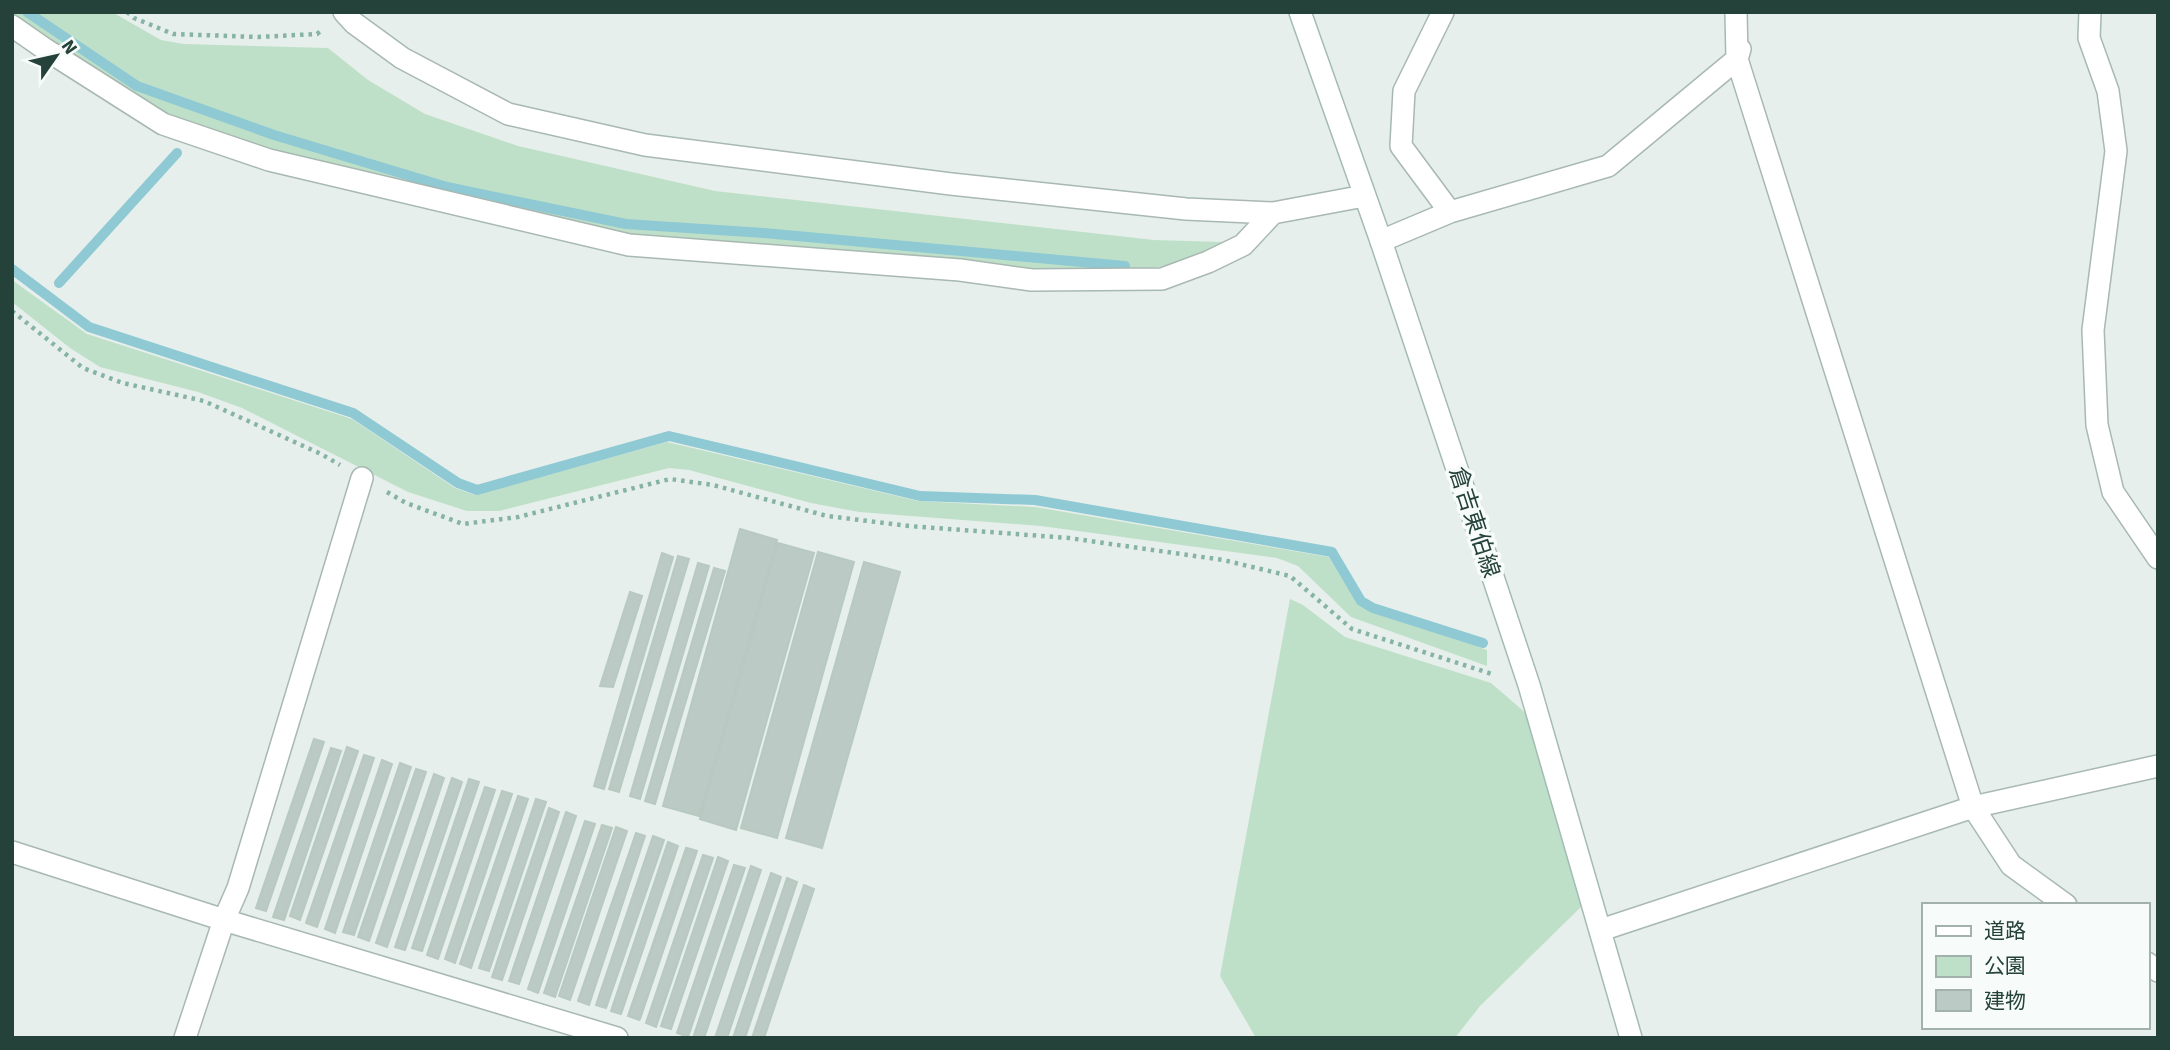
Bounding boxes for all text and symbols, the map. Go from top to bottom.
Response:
north arrow [21,21,91,91]
text: N [54,35,84,60]
street label: 倉吉東伯線 [1441,462,1508,582]
legend [1922,903,2149,1029]
text: 道路 [1984,916,2026,946]
text: 公園 [1984,951,2026,981]
text: 建物 [1984,986,2026,1016]

